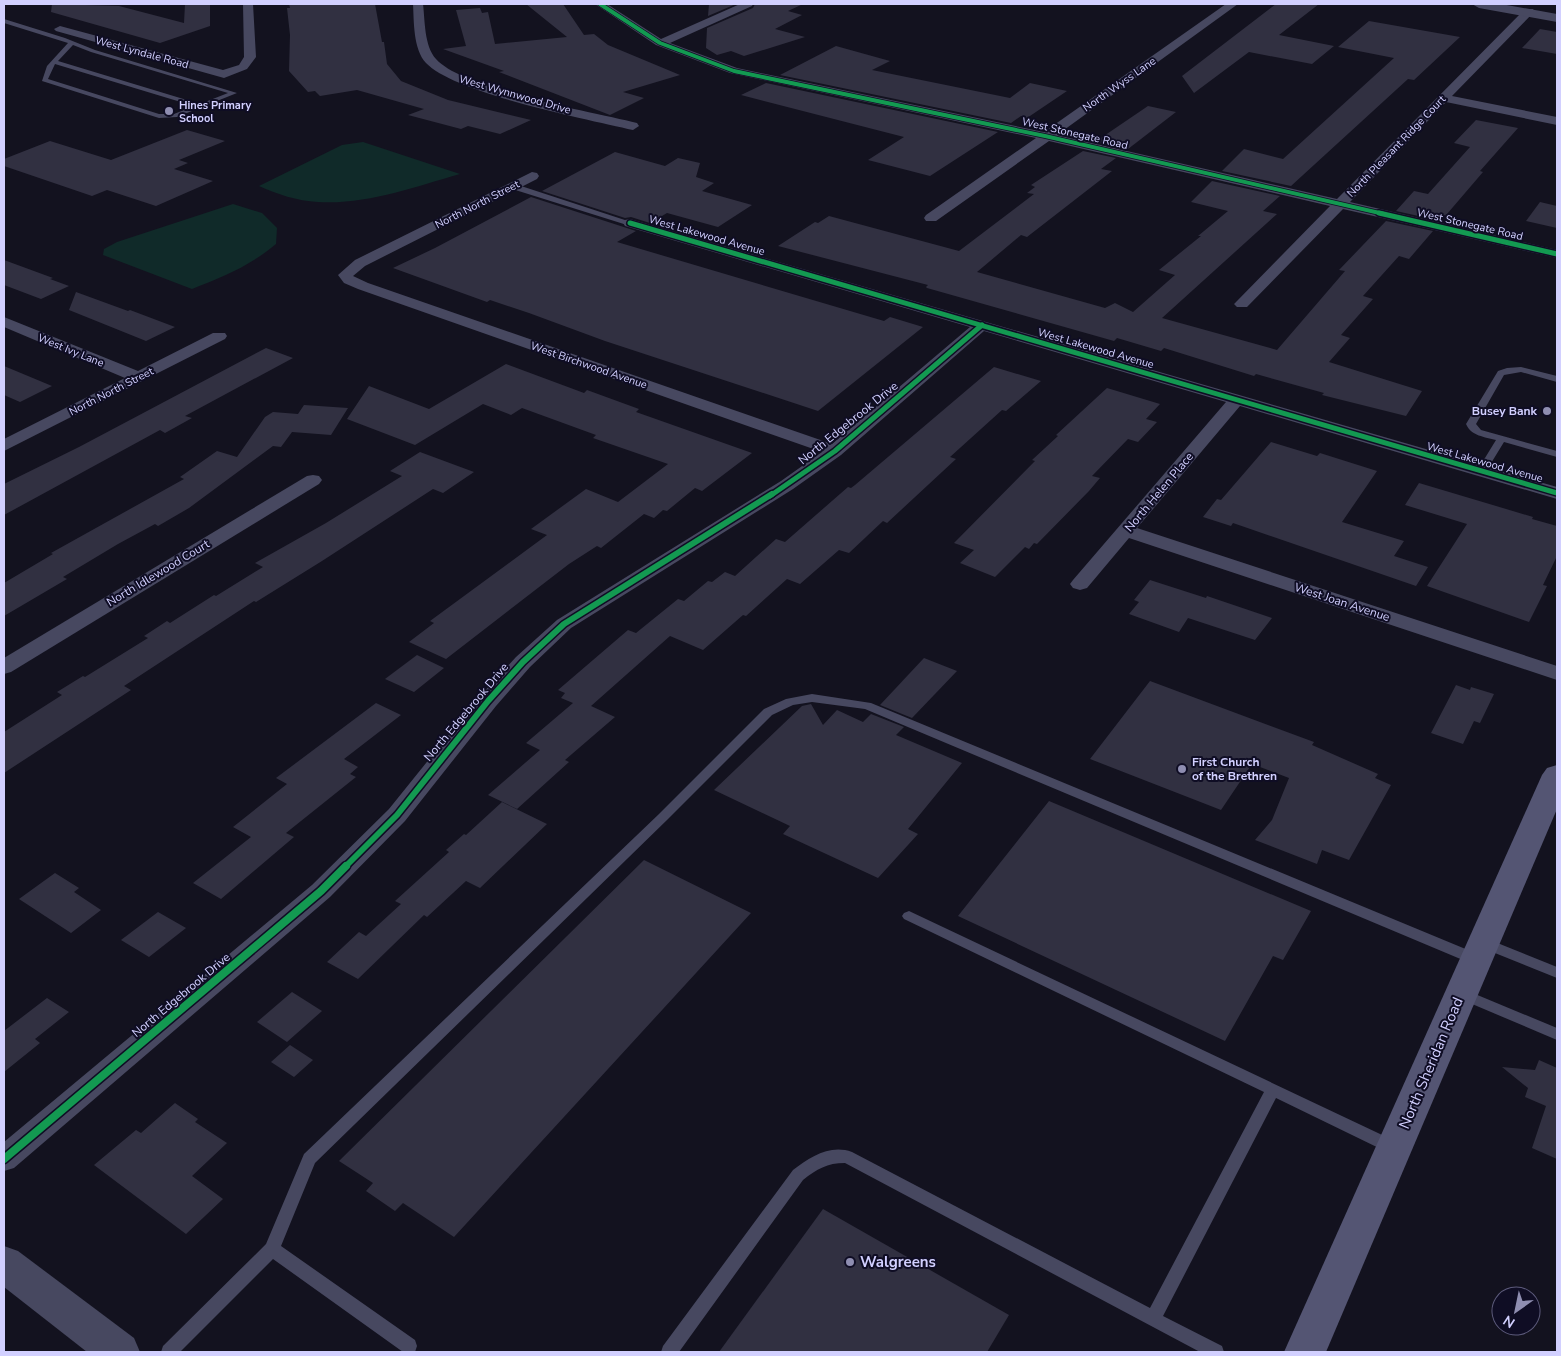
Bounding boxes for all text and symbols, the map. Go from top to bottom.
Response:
street label: West Lyndale Road [93,33,190,72]
street label: North Wyss Lane [1080,53,1159,115]
street label: West Wynnwood Drive [457,71,573,118]
street label: North Pleasant Ridge Court [1344,92,1449,201]
place label: Hines Primary School [179,98,252,126]
marker: Hines Primary School [163,105,175,117]
street label: West Stonegate Road [1020,114,1129,153]
street label: North North Street [432,177,522,232]
street label: West Stonegate Road [1415,205,1524,244]
street label: West Lakewood Avenue [647,212,767,259]
street label: West Lakewood Avenue [1036,325,1156,372]
street label: West Ivy Lane [35,330,106,371]
street label: West Birchwood Avenue [529,338,649,393]
street label: North North Street [66,364,156,419]
street label: North Edgebrook Drive [795,378,901,468]
place label: Busey Bank [1472,403,1538,419]
marker: Busey Bank [1541,405,1553,417]
street label: West Lakewood Avenue [1425,439,1545,486]
street label: North Helen Place [1121,449,1197,535]
street label: North Idlewood Court [104,535,213,610]
street label: West Joan Avenue [1292,579,1392,625]
street label: North Edgebrook Drive [420,659,512,765]
place label: First Church of the Brethren [1192,754,1277,784]
marker: First Church of the Brethren [1176,763,1188,775]
street label: North Edgebrook Drive [128,949,234,1041]
street label: North Sheridan Road [1394,994,1468,1132]
place label: Walgreens [860,1252,936,1272]
marker: Walgreens [844,1256,856,1268]
north arrow [1491,1286,1541,1336]
text: N [1500,1311,1519,1332]

